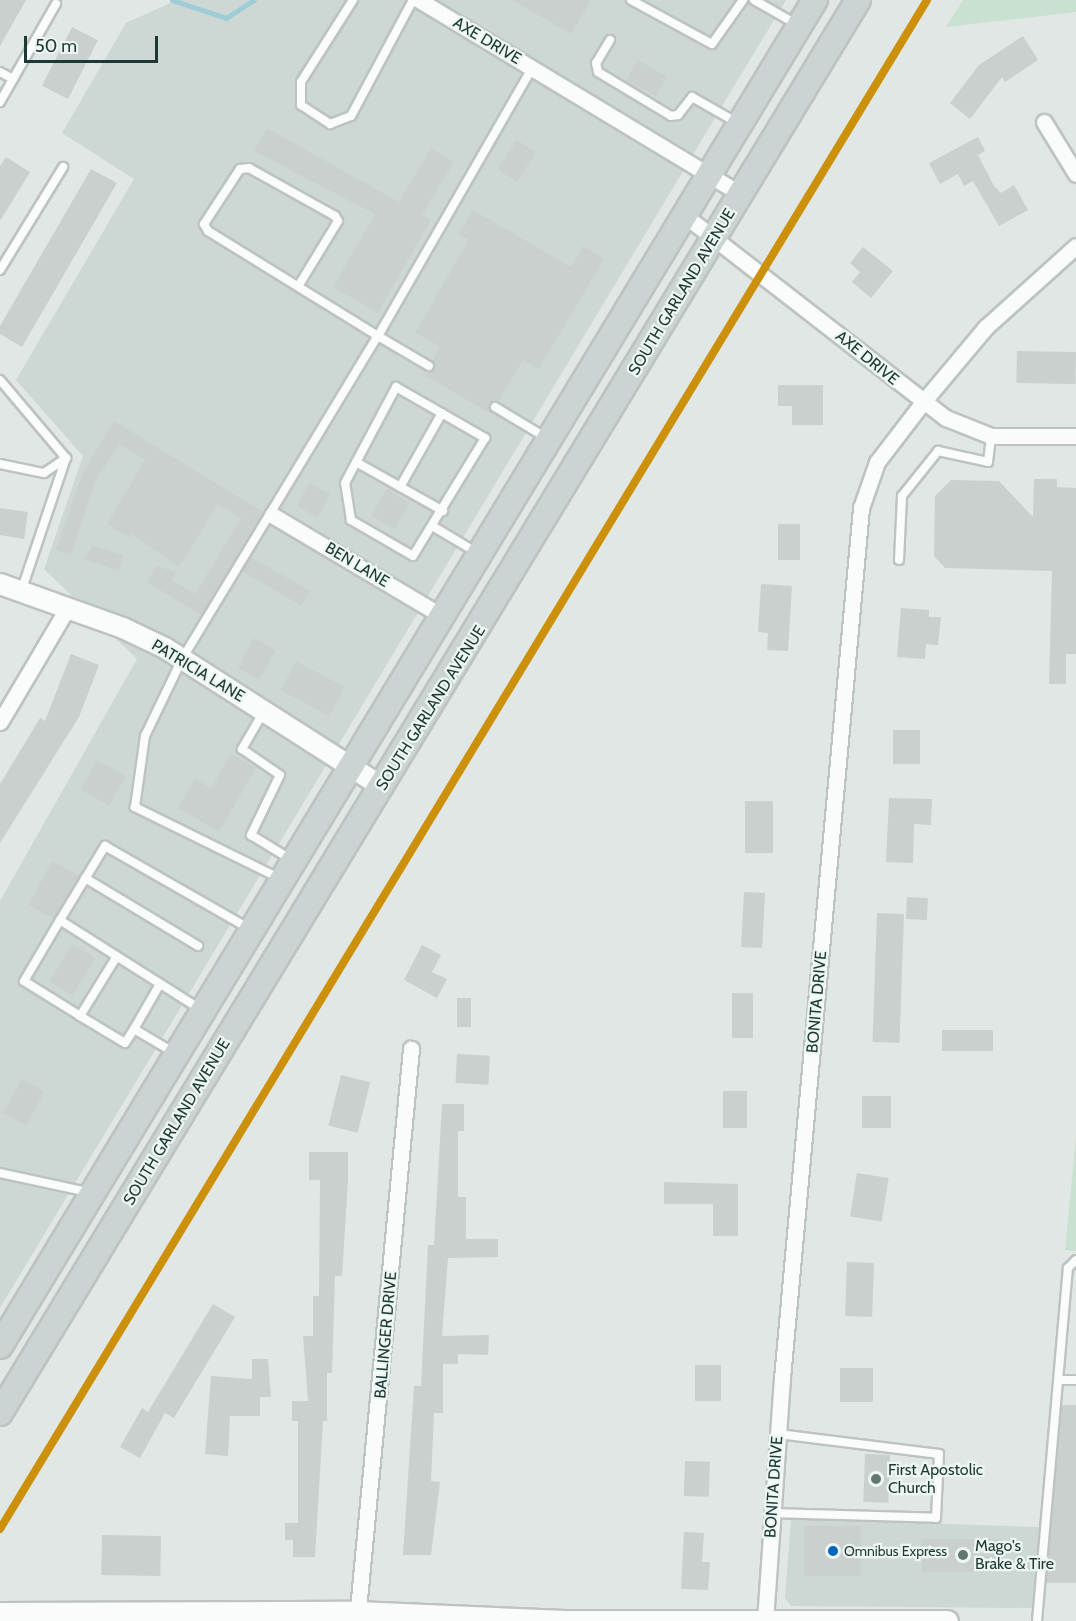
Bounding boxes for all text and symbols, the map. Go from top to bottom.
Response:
street label: AXE DRIVE [450,13,524,69]
scale bar [27,24,160,62]
text: 50 m [35,35,77,57]
street label: SOUTH GARLAND AVENUE [625,205,739,379]
street label: AXE DRIVE [832,327,902,389]
street label: BEN LANE [322,538,392,592]
street label: SOUTH GARLAND AVENUE [372,622,490,794]
street label: PATRICIA LANE [148,636,248,706]
street label: BONITA DRIVE [803,950,831,1054]
street label: SOUTH GARLAND AVENUE [120,1035,234,1209]
street label: BALLINGER DRIVE [371,1271,401,1399]
street label: BONITA DRIVE [761,1435,787,1539]
place label: First Apostolic Church [888,1460,983,1498]
marker: First Apostolic Church [869,1472,883,1486]
place label: Mago's Brake & Tire [975,1536,1054,1574]
place label: Omnibus Express [844,1543,947,1559]
marker: Omnibus Express [827,1545,839,1557]
marker: Mago's Brake & Tire [956,1548,970,1562]

